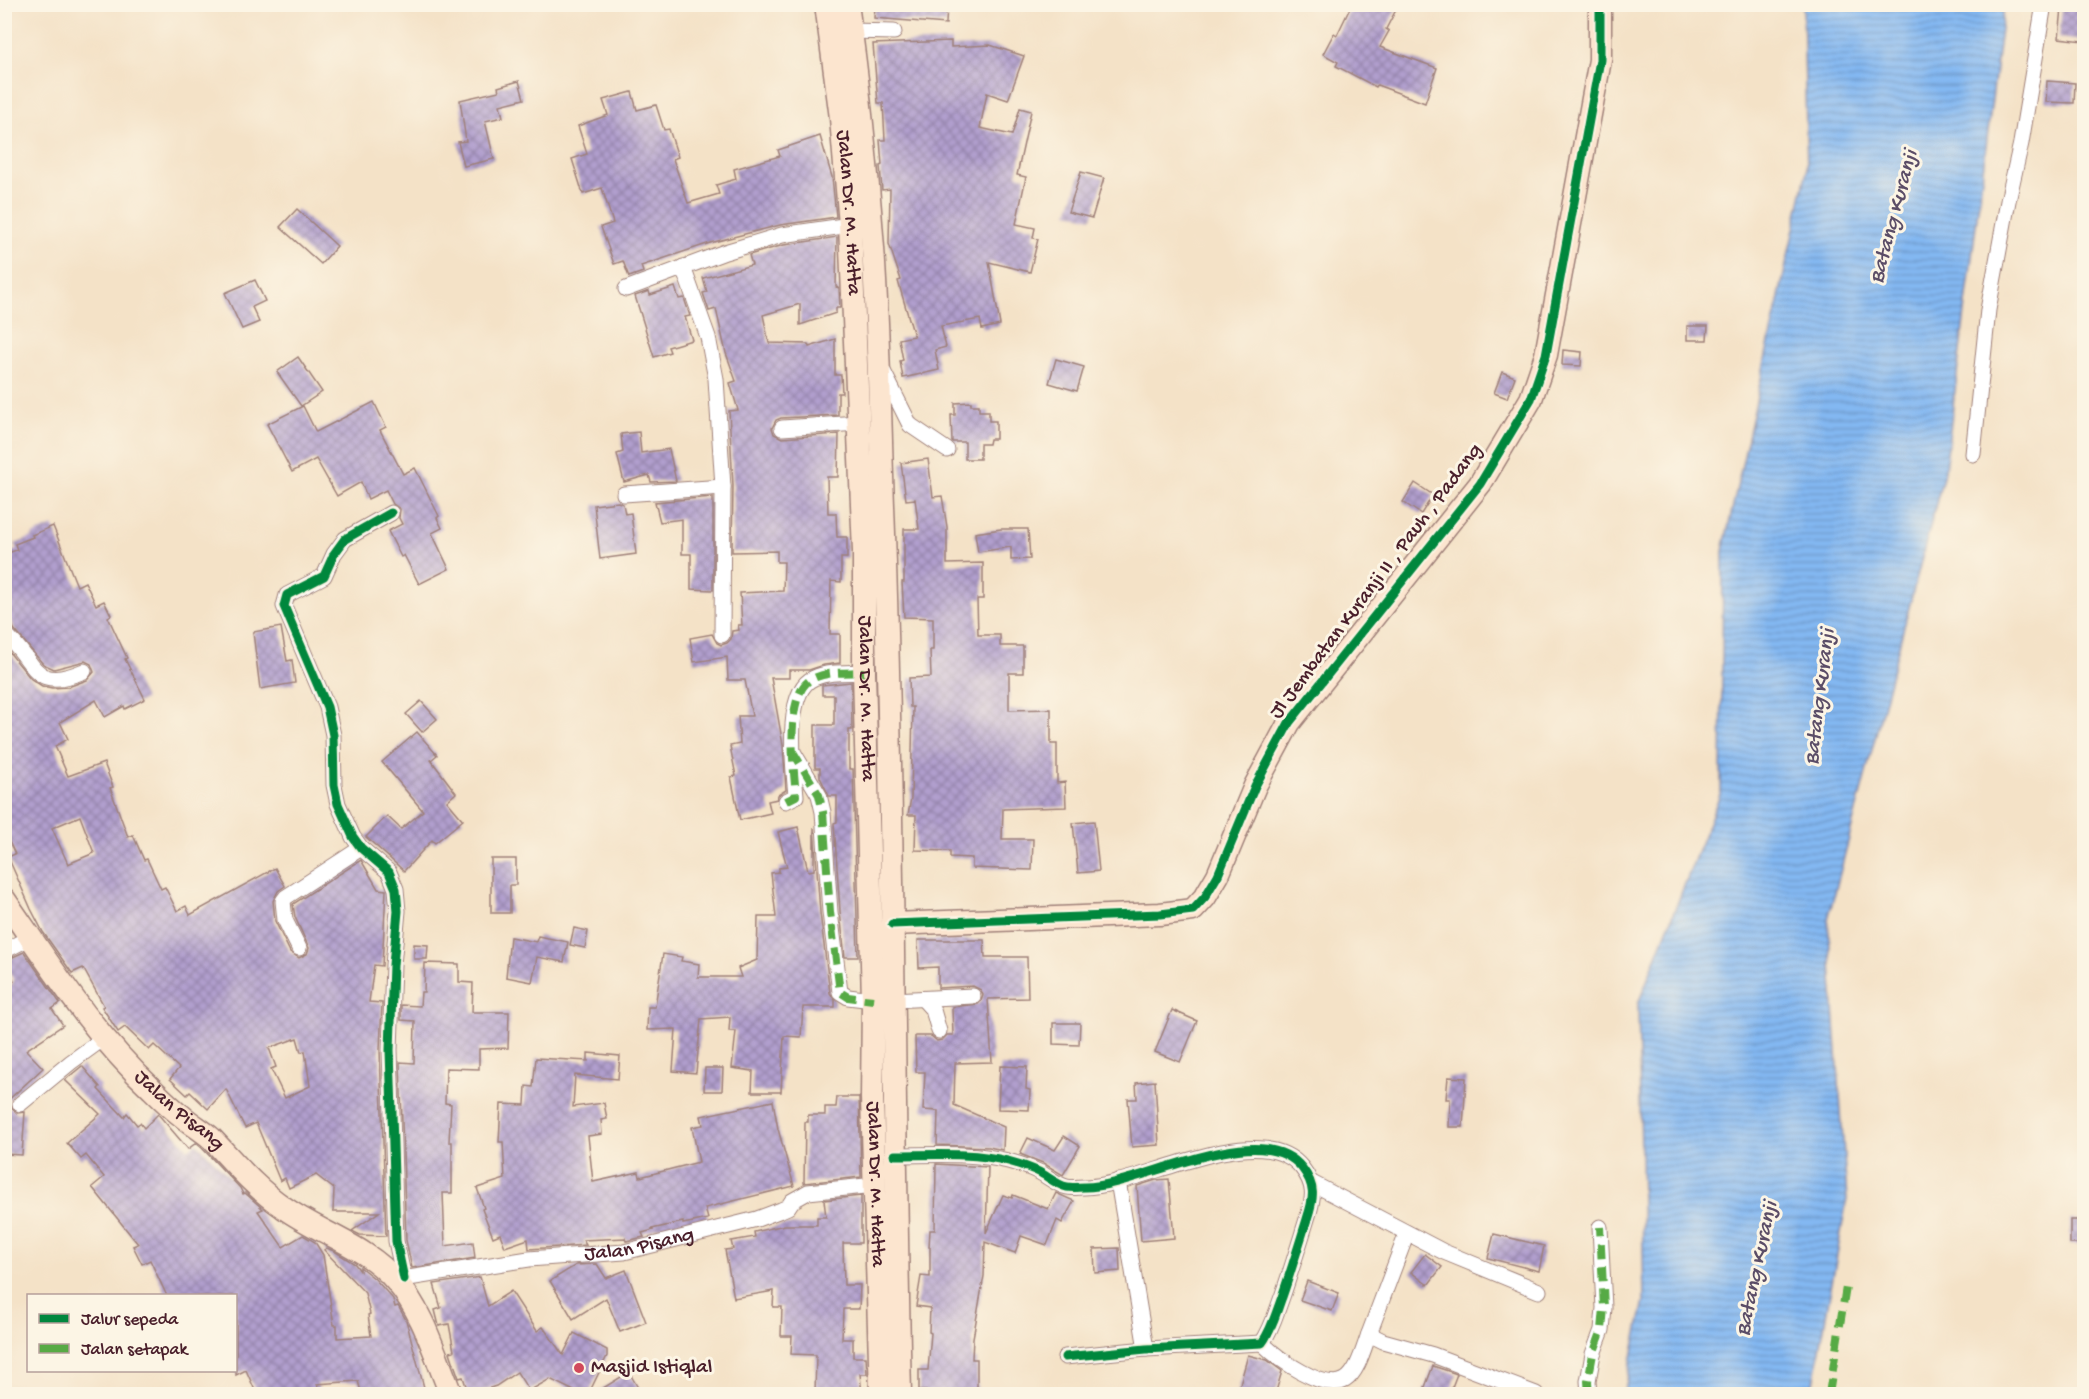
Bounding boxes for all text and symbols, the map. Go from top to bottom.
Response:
street label: Jalan Dr. M. Hatta [830,129,866,297]
water label: Batang Kuranji [1865,145,1926,286]
street label: Jl Jembatan Kuranji II , Pauh , Padang [1265,439,1489,725]
street label: Jalan Dr. M. Hatta [851,616,880,783]
water label: Batang Kuranji [1800,625,1843,767]
street label: Jalan Pisang [128,1065,230,1157]
street label: Jalan Dr. M. Hatta [860,1101,890,1269]
water label: Batang Kuranji [1731,1197,1785,1339]
street label: Jalan Pisang [583,1223,697,1267]
legend [27,1294,237,1372]
text: Jalur sepeda [81,1310,179,1331]
text: Jalan setapak [81,1340,189,1361]
place label: Masjid Istiqlal [591,1356,712,1381]
marker: Masjid Istiqlal [572,1361,586,1375]

